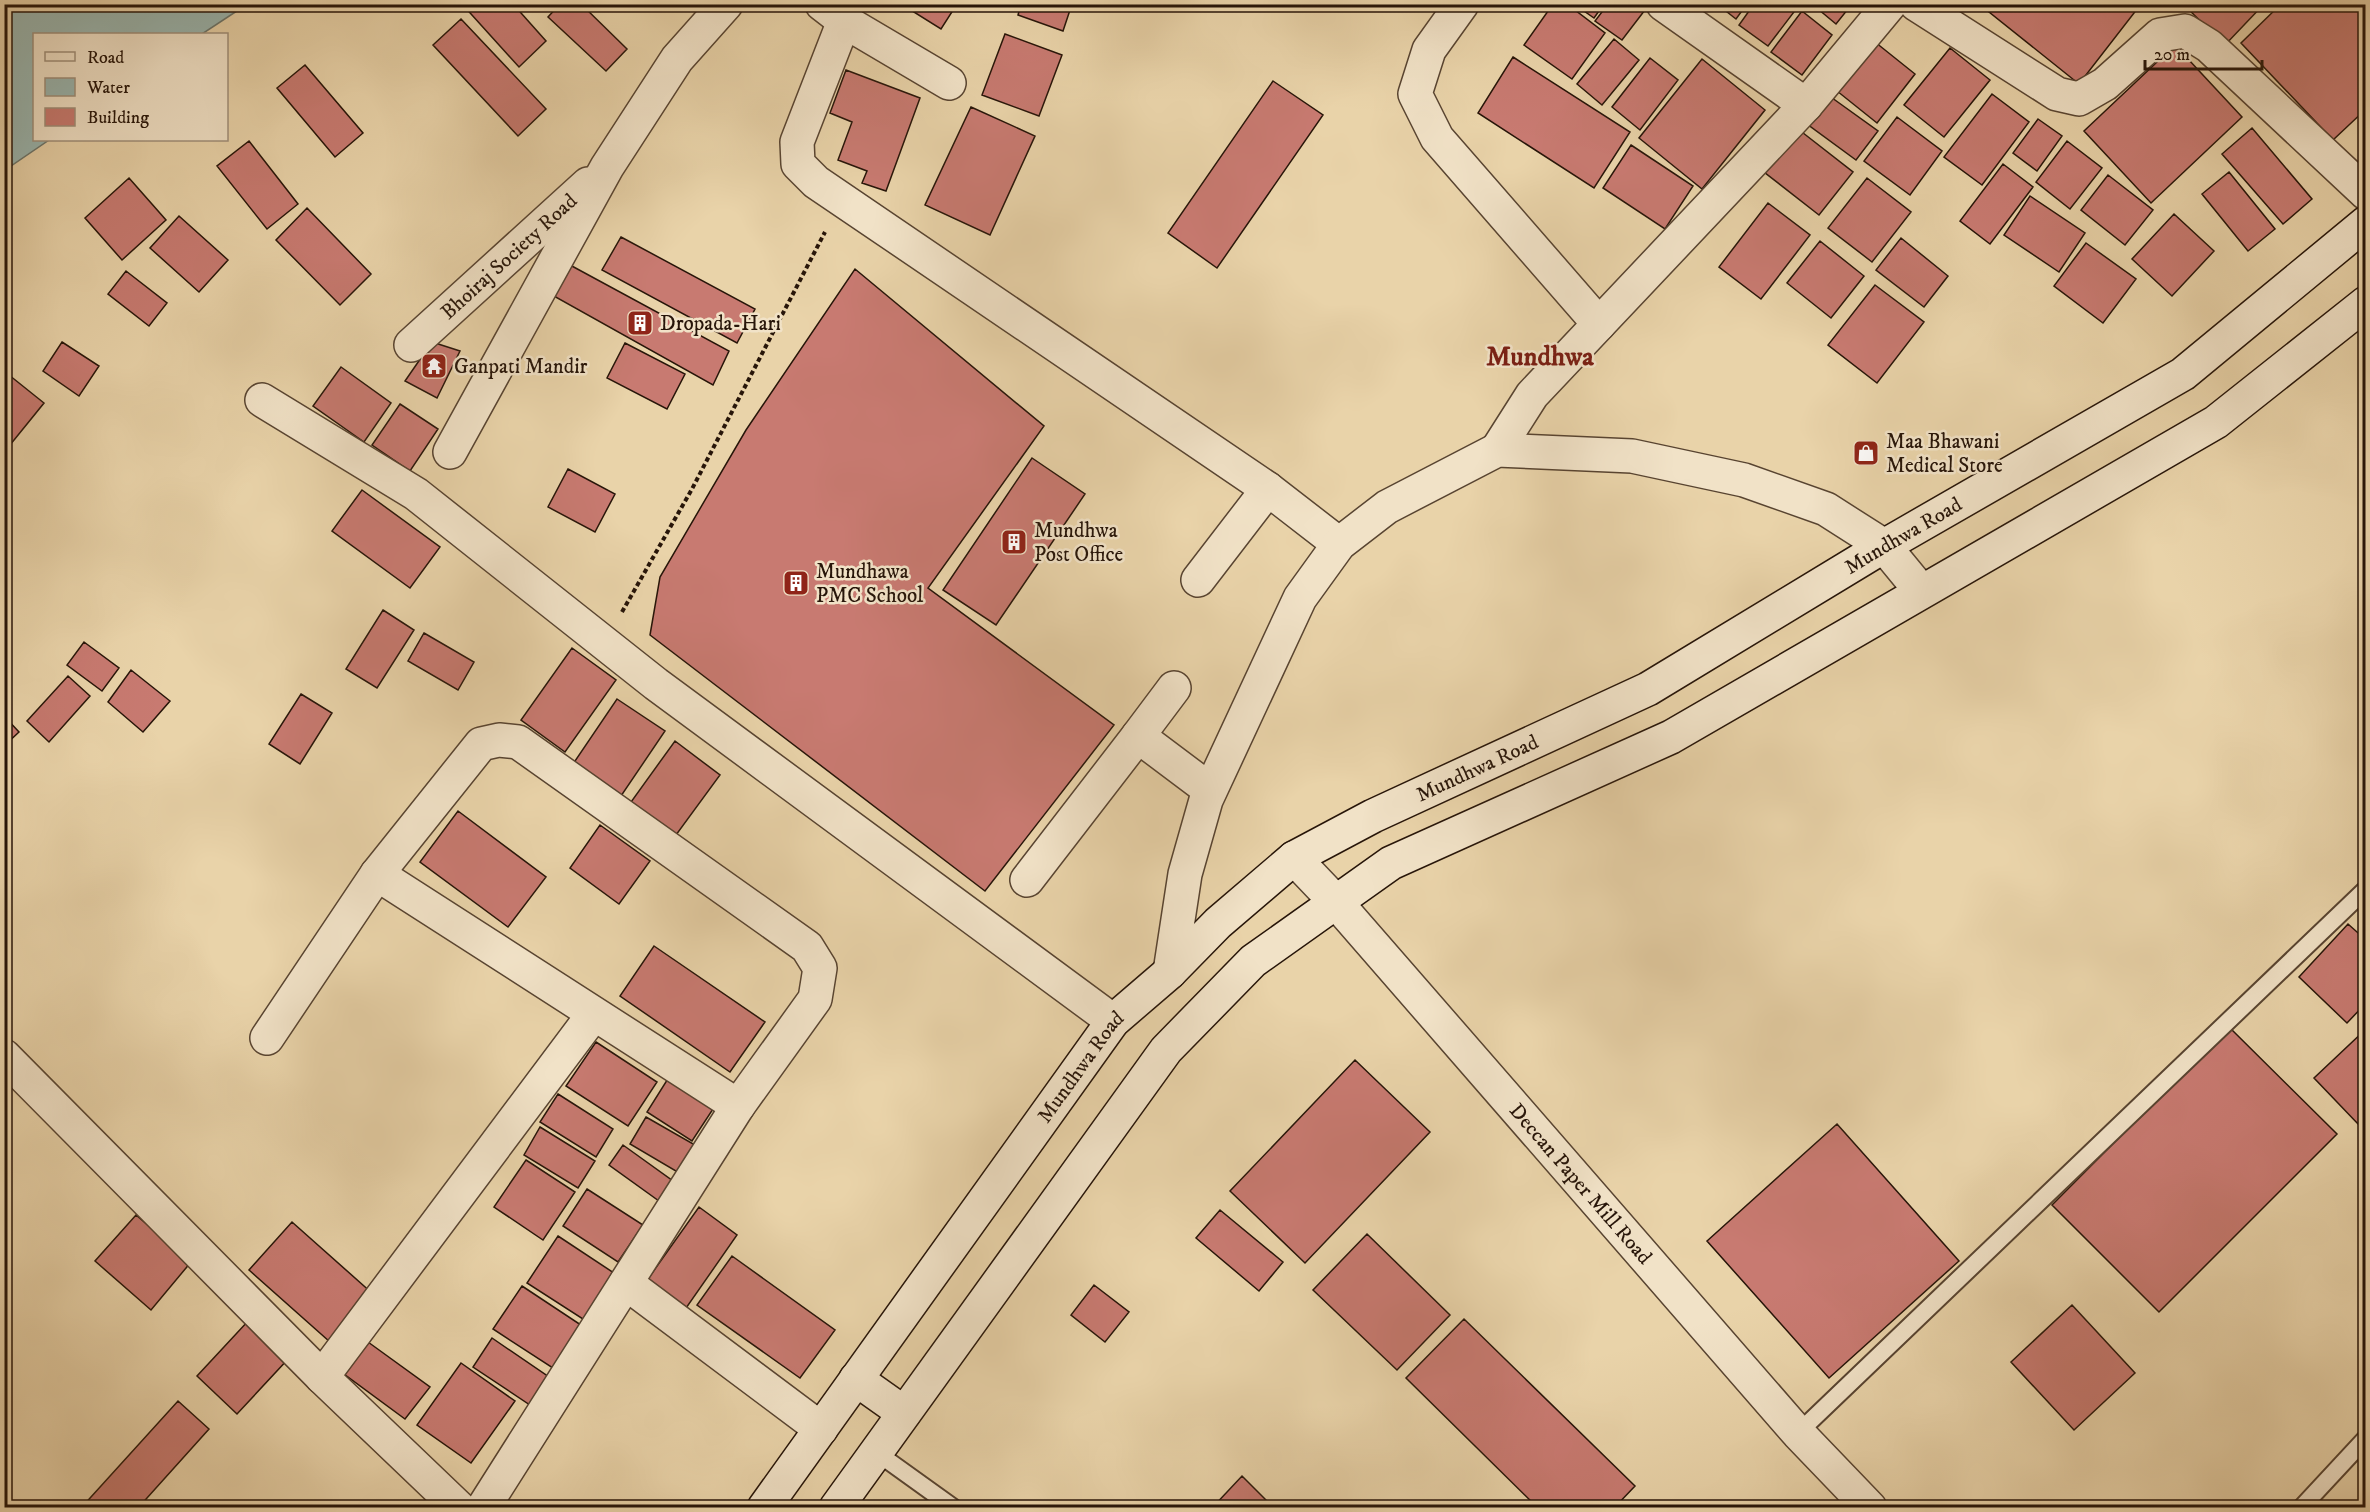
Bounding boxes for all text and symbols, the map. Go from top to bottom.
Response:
legend [33,33,228,141]
scale bar [2145,33,2262,71]
text: 20 m [2154,44,2190,66]
text: Road [87,47,124,69]
text: Water [86,77,130,99]
text: Building [87,107,149,129]
street label: Bhoiraj Society Road [436,188,583,325]
building icon: Dropada-Hari [625,308,655,338]
place label: Dropada-Hari [660,311,781,337]
district label: Mundhwa [1486,340,1594,374]
temple icon: Ganpati Mandir [419,351,449,381]
place label: Ganpati Mandir [454,354,588,380]
place label: Maa Bhawani Medical Store [1886,429,2003,479]
shop icon: Maa Bhawani Medical Store [1851,438,1881,468]
street label: Mundhwa Road [1840,492,1967,581]
place label: Mundhwa Post Office [1034,518,1124,568]
building icon: Mundhwa Post Office [999,527,1029,557]
place label: Mundhawa PMC School [816,559,924,609]
building icon: Mundhawa PMC School [781,568,811,598]
street label: Mundhwa Road [1412,729,1543,808]
street label: Mundhwa Road [1032,1005,1130,1128]
street label: Deccan Paper Mill Road [1503,1098,1658,1270]

